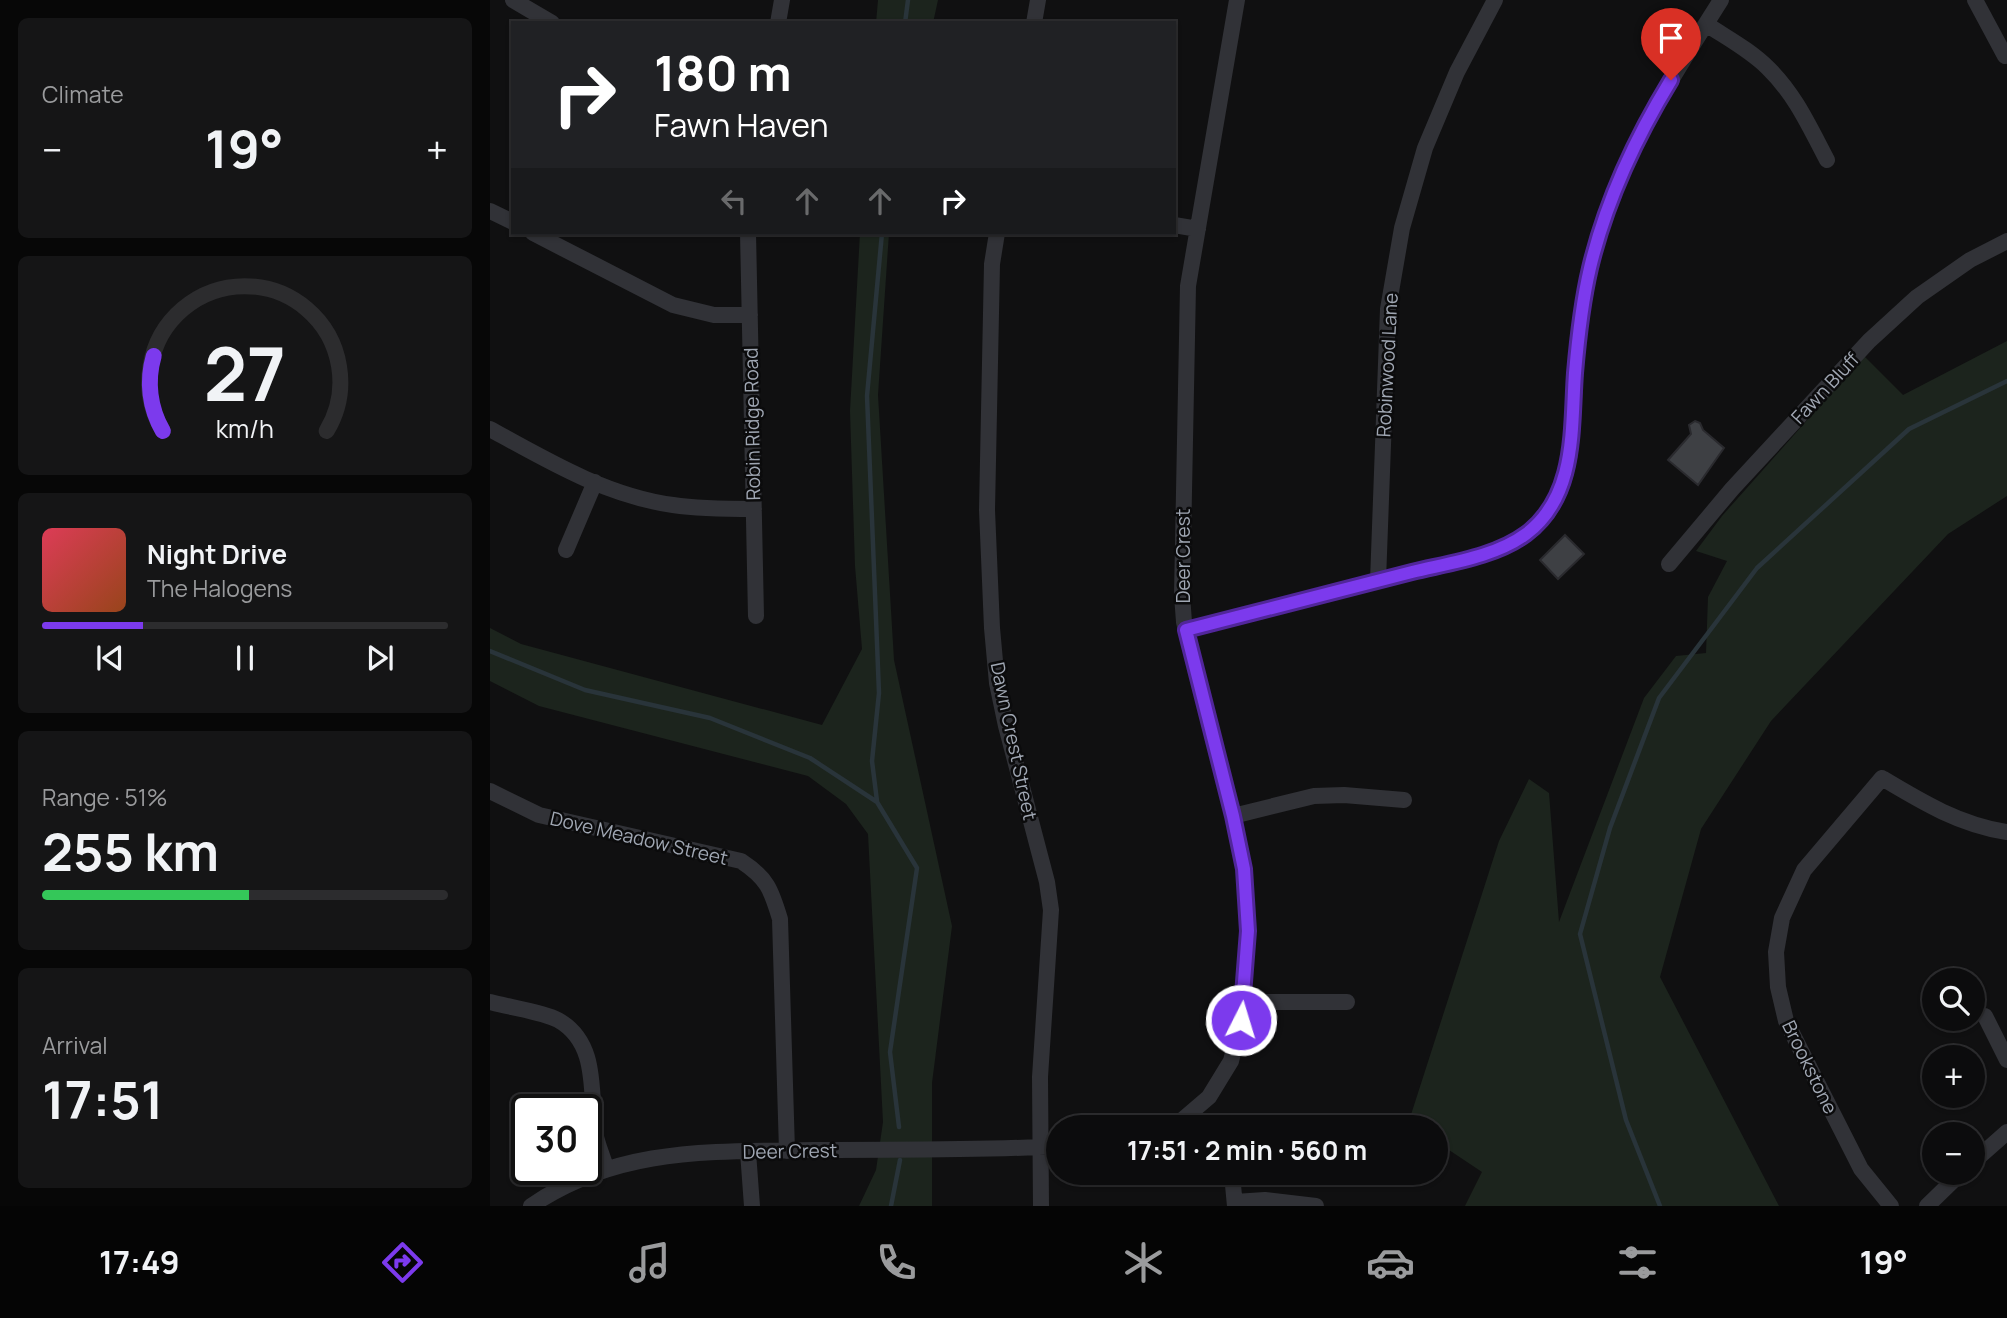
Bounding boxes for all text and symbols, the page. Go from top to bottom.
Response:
pin [1641,8,1701,80]
icon: arrive [1652,19,1690,57]
text: 180 m [654,39,792,106]
icon: right [539,49,630,140]
text: Climate [42,78,124,110]
text: Fawn Haven [654,103,828,147]
text: 19° [205,113,284,184]
text: − [42,123,63,175]
text: + [426,123,448,175]
icon: left [715,182,753,220]
icon: ahead [788,182,826,220]
icon: ahead [861,182,899,220]
icon: right [934,182,972,220]
street label: Robinwood Lane [1370,292,1404,438]
text: 27 [204,324,286,424]
street label: Fawn Bluff [1785,346,1865,429]
street label: Robin Ridge Road [738,347,766,501]
text: km/h [216,411,274,446]
street label: Deer Crest [1170,509,1196,603]
text: Night Drive [147,536,287,572]
text: The Halogens [147,572,292,604]
icon: previous [91,639,129,677]
icon: pause [226,639,264,677]
icon: next [361,639,399,677]
street label: Dawn Crest Street [985,659,1043,823]
text: Range · 51% [42,781,167,813]
street label: Dove Meadow Street [548,805,730,871]
text: 255 km [42,816,219,887]
map controls [1922,968,1985,1185]
button: search [1922,968,1985,1031]
position arrow [1204,983,1278,1057]
street label: Brookstone [1776,1016,1844,1118]
text: Arrival [42,1029,108,1061]
button: + [1922,1045,1985,1108]
text: 17:51 [42,1064,164,1135]
speed limit sign: 30 [511,1094,602,1185]
button: − [1922,1122,1985,1185]
text: 17:51 · 2 min · 560 m [1127,1132,1367,1168]
street label: Deer Crest [742,1137,838,1165]
icon: directions [378,1238,427,1287]
icon: music [625,1238,674,1287]
icon: phone [872,1238,921,1287]
icon: climate [1119,1238,1168,1287]
icon: car [1366,1238,1415,1287]
icon: filters [1613,1238,1662,1287]
text: 17:49 [99,1240,180,1284]
text: 19° [1860,1240,1908,1284]

